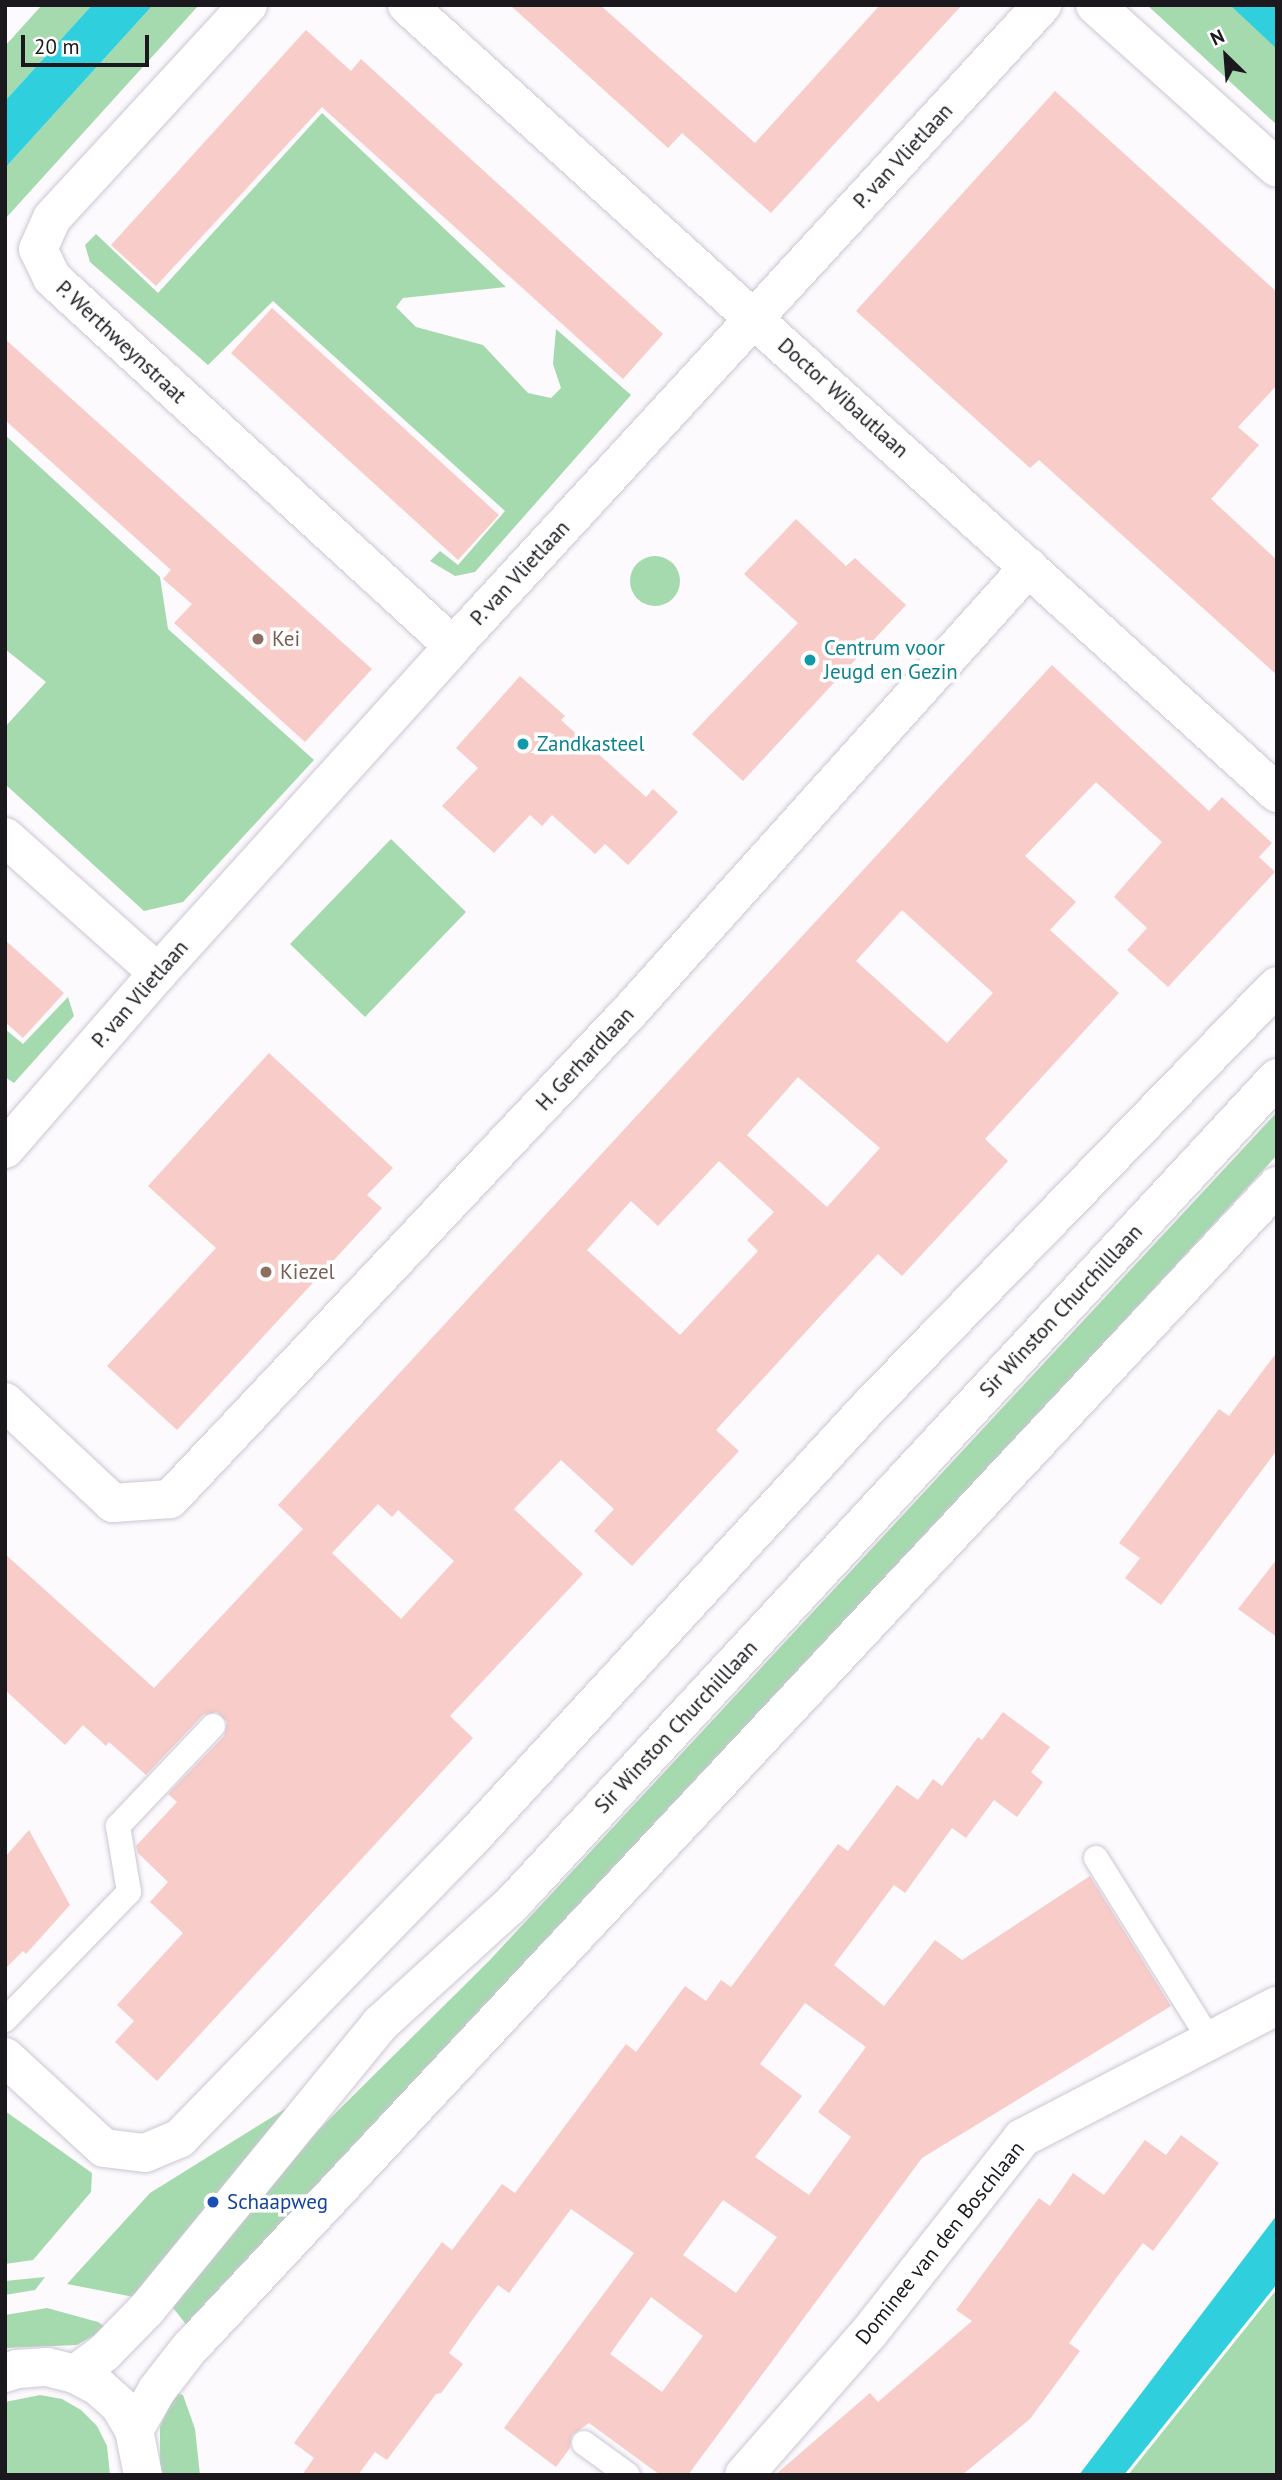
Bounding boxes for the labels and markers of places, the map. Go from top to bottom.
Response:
place label: Kei [272,626,300,652]
marker: Kei [250,631,266,647]
place label: Centrum voor Jeugd en Gezin [824,635,958,685]
marker: Centrum voor Jeugd en Gezin [802,652,818,668]
place label: Zandkasteel [537,731,645,757]
marker: Zandkasteel [515,736,531,752]
place label: Kiezel [280,1259,335,1285]
marker: Kiezel [258,1264,274,1280]
place label: Schaapweg [227,2189,328,2215]
marker: Schaapweg [205,2194,221,2210]

